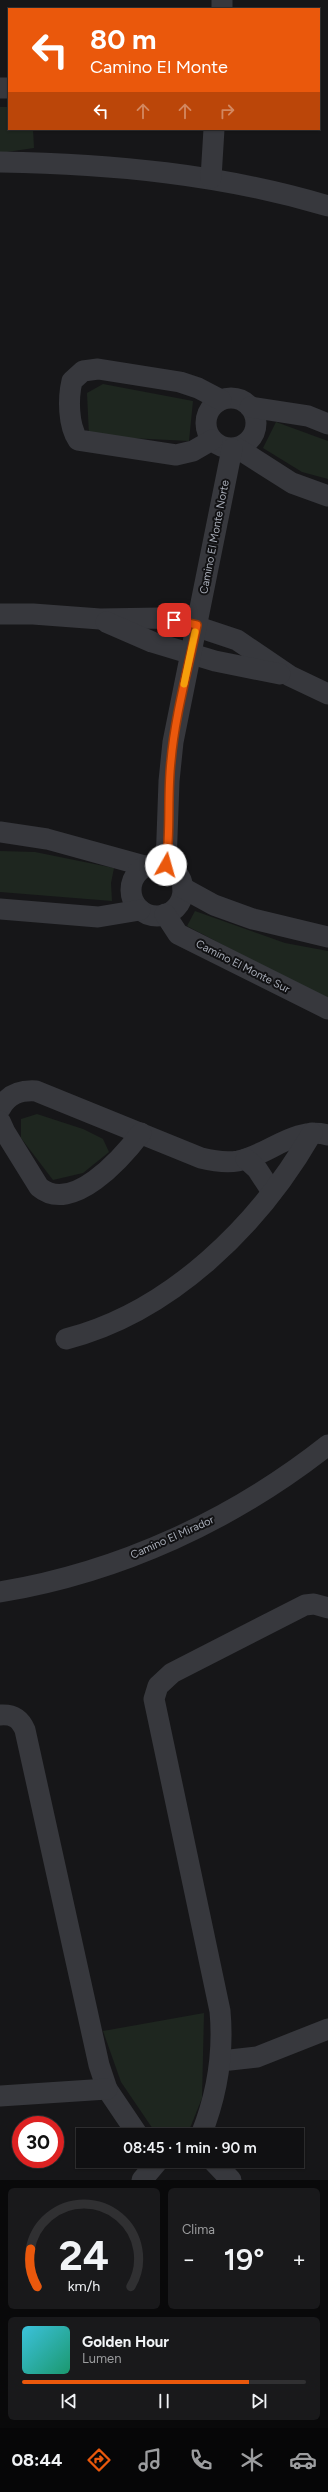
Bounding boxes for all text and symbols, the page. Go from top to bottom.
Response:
text: 80 m [90,22,156,56]
icon: left [24,24,76,76]
text: Camino El Monte [90,56,228,78]
icon: left [90,100,112,122]
icon: ahead [132,100,154,122]
icon: ahead [174,100,196,122]
icon: right [216,100,238,122]
street label: Camino El Monte Norte [197,479,232,595]
pin [157,603,191,637]
icon: arrive [163,609,185,631]
position arrow [145,844,187,886]
street label: Camino El Monte Sur [194,937,292,996]
street label: Camino El Mirador [128,1513,216,1562]
speed limit sign: 30 [12,2116,64,2168]
text: 08:45 · 1 min · 90 m [123,2139,257,2157]
text: Clima [182,2222,215,2237]
text: 24 [59,2229,109,2279]
text: 19° [223,2241,265,2278]
text: − [182,2246,196,2273]
text: + [292,2246,306,2273]
text: km/h [68,2276,100,2294]
text: Golden Hour [82,2333,169,2351]
text: Lumen [82,2351,121,2366]
icon: previous [58,2390,80,2412]
icon: pause [153,2390,175,2412]
icon: next [248,2390,270,2412]
icon: directions [85,2446,113,2474]
icon: music [136,2446,164,2474]
icon: phone [187,2446,215,2474]
icon: climate [238,2446,266,2474]
icon: car [289,2446,317,2474]
text: 08:44 [11,2449,62,2471]

